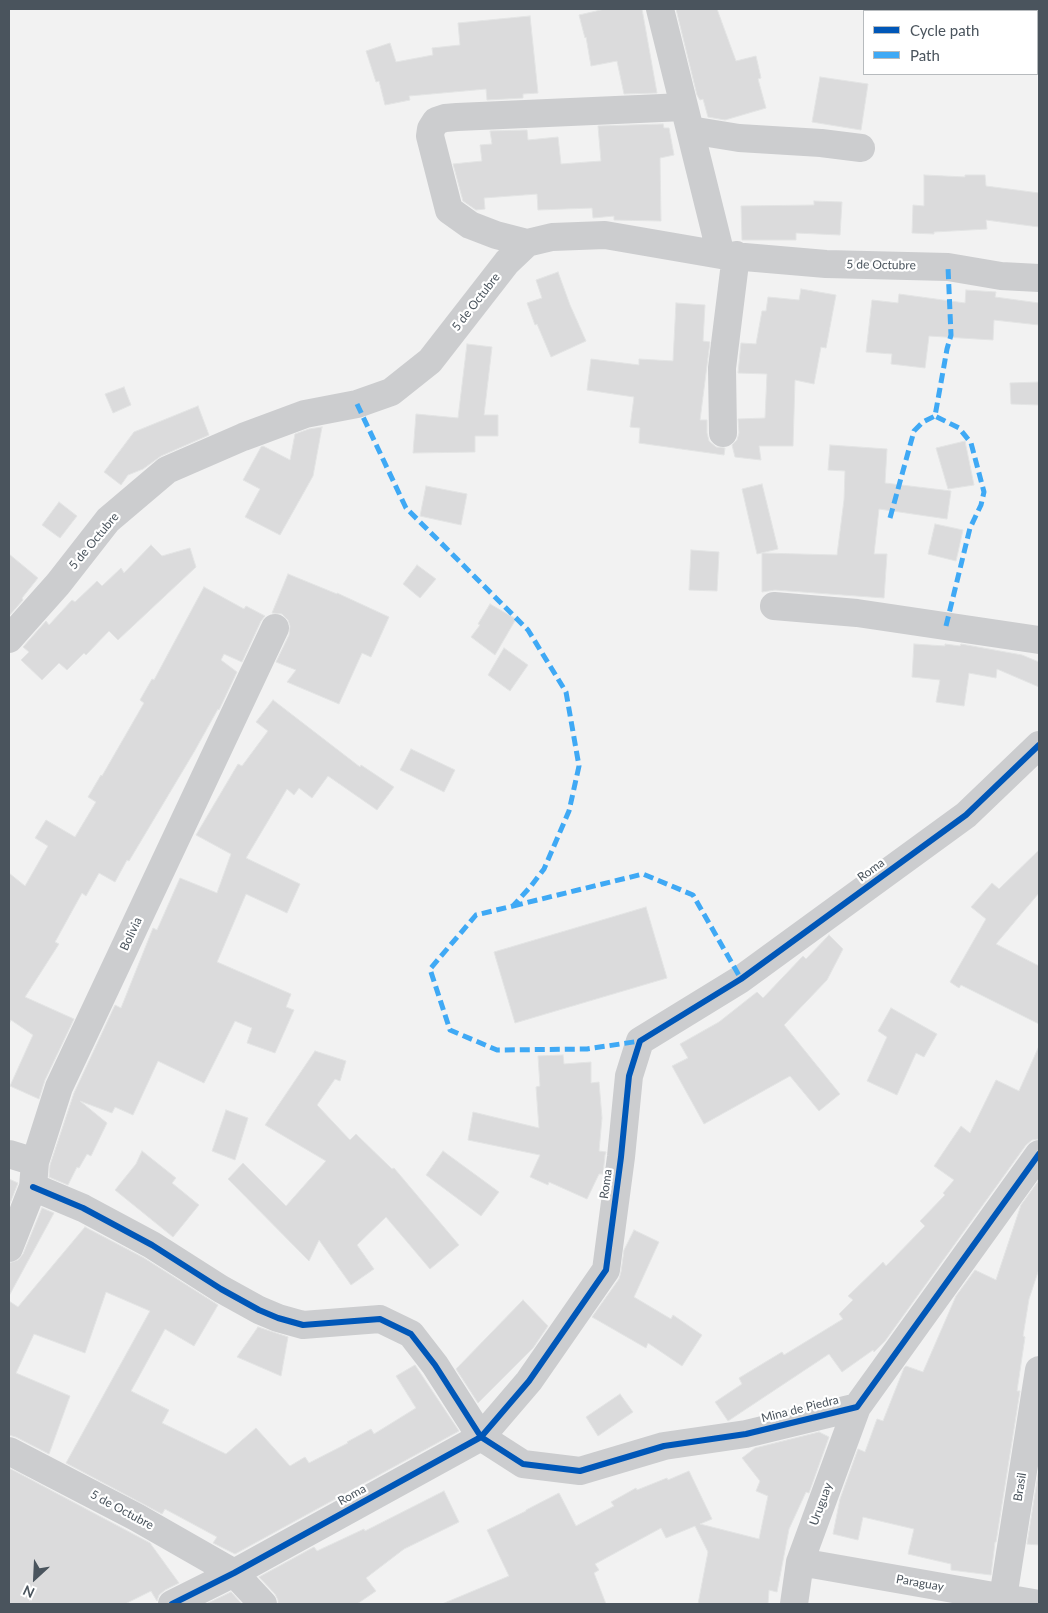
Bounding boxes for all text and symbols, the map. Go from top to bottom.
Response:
legend [863,10,1038,75]
text: Cycle path [910,21,979,39]
text: Path [910,46,940,64]
street label: 5 de Octubre [846,257,916,273]
street label: 5 de Octubre [449,270,503,334]
street label: 5 de Octubre [66,510,122,572]
street label: Roma [855,855,887,885]
street label: Bolivia [117,915,145,953]
street label: Roma [597,1168,615,1200]
street label: Mina de Piedra [760,1392,840,1426]
street label: Brasil [1011,1472,1029,1502]
street label: Roma [335,1481,369,1509]
street label: Uruguay [807,1481,835,1527]
street label: 5 de Octubre [88,1487,156,1533]
north arrow [10,1553,60,1603]
street label: Paraguay [895,1572,945,1594]
text: N [20,1582,37,1602]

